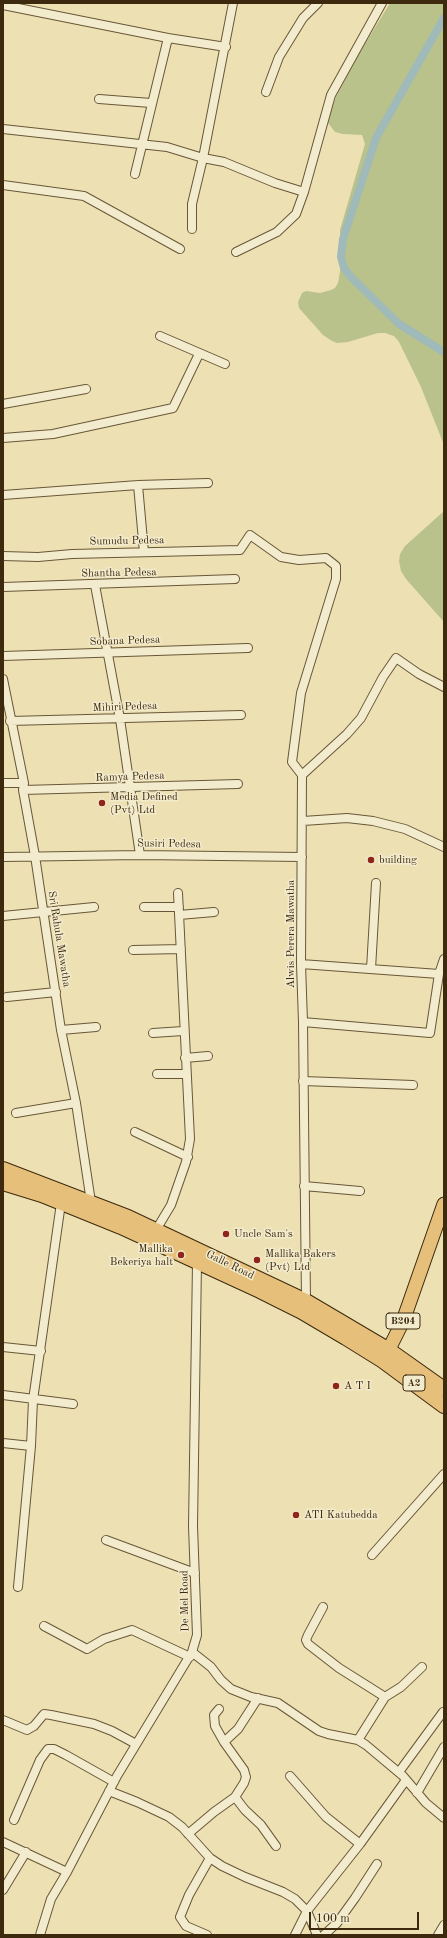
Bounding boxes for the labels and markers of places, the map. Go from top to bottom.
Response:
place label: Media Defined (Pvt) Ltd [110,790,178,816]
marker: Media Defined (Pvt) Ltd [97,798,107,808]
place label: building [379,853,417,867]
marker: building [366,855,376,865]
place label: Uncle Sam's [234,1227,293,1241]
marker: Uncle Sam's [221,1229,231,1239]
place label: Mallika Bekeriya halt [110,1242,173,1268]
place label: Mallika Bakers (Pvt) Ltd [265,1247,336,1273]
marker: Mallika Bekeriya halt [176,1250,186,1260]
marker: Mallika Bakers (Pvt) Ltd [252,1255,262,1265]
place label: A T I [344,1379,371,1393]
marker: A T I [331,1381,341,1391]
place label: ATI Katubedda [304,1508,378,1522]
marker: ATI Katubedda [291,1510,301,1520]

